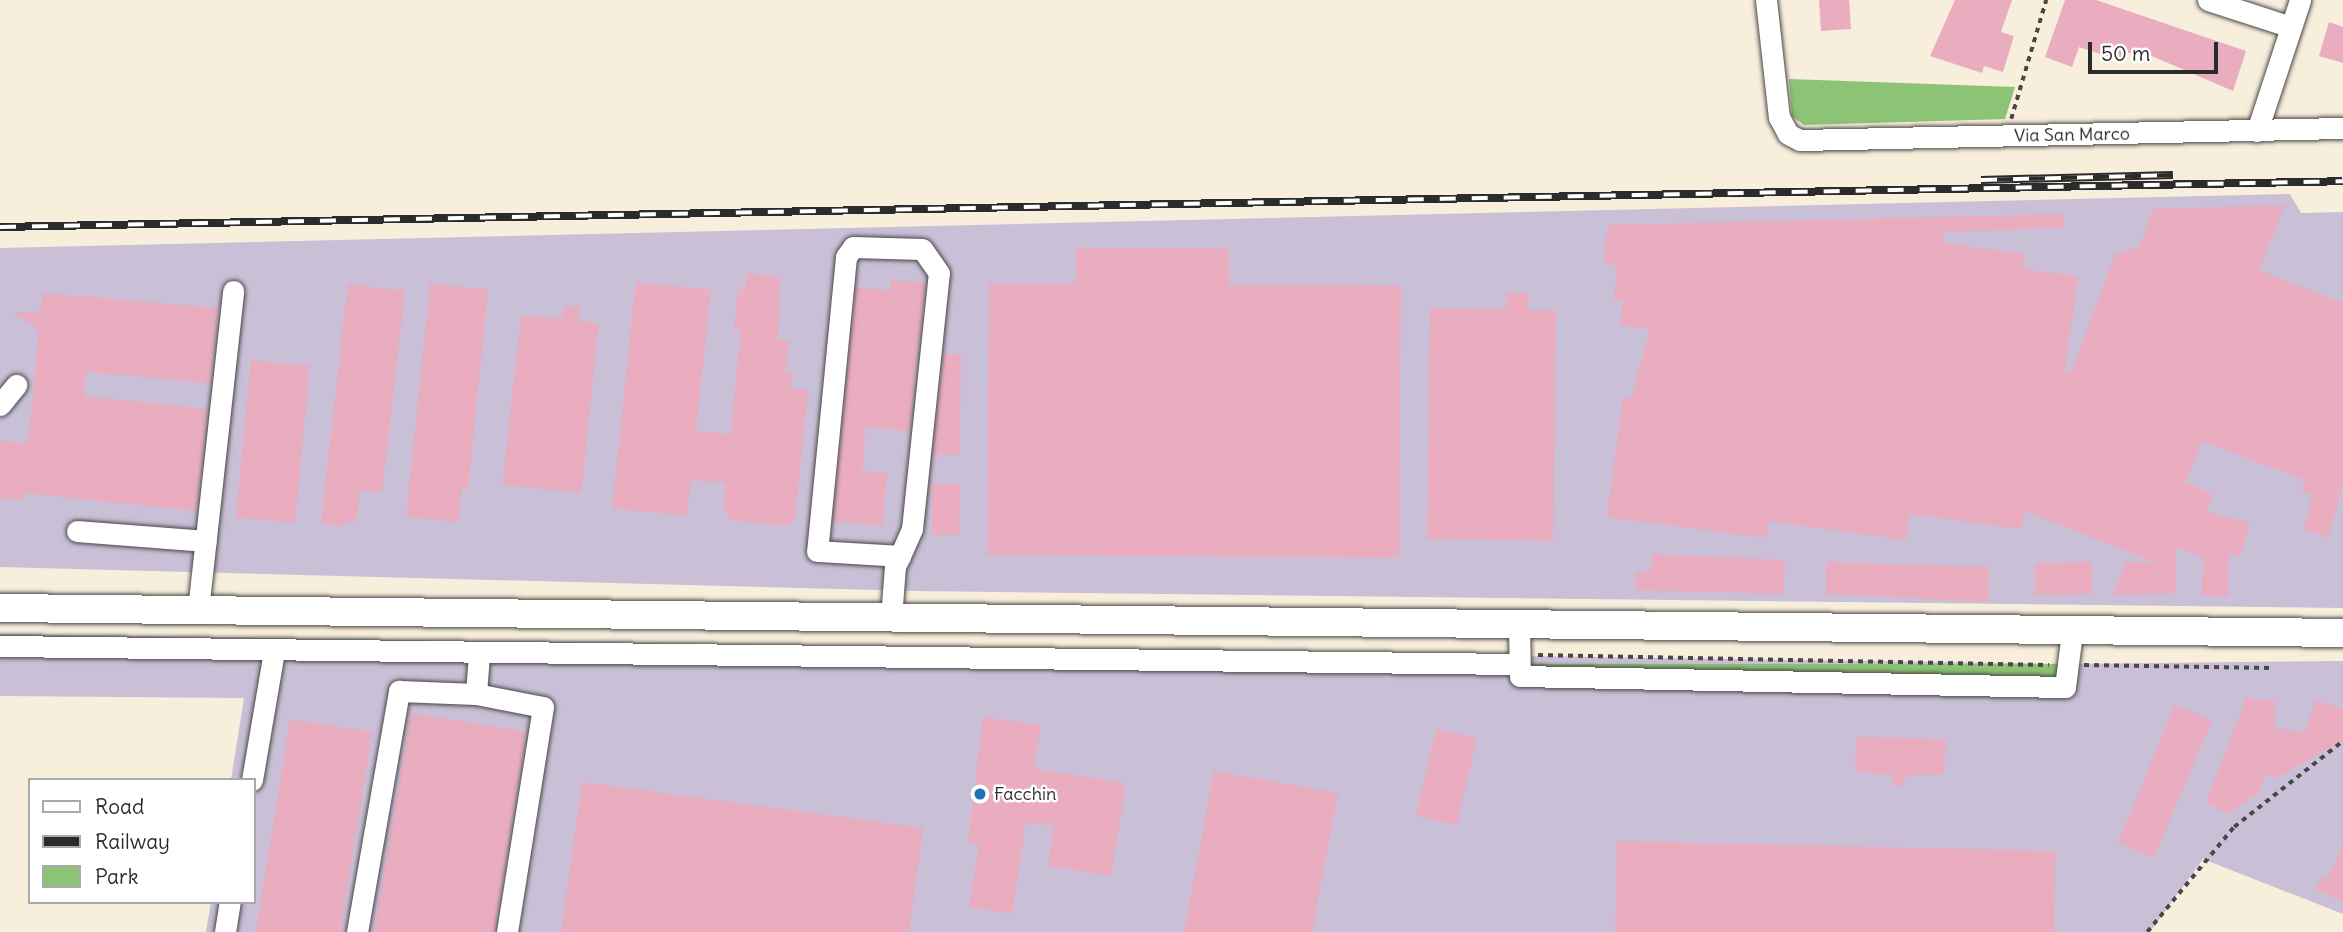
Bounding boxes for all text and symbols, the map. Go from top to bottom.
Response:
scale bar [2091,28,2220,72]
text: 50 m [2101,40,2150,67]
street label: Via San Marco [2014,123,2130,147]
legend [28,778,256,904]
place label: Facchin [994,783,1057,805]
marker: Facchin [972,786,988,802]
text: Road [95,793,144,820]
text: Railway [95,828,170,855]
text: Park [95,863,138,890]

